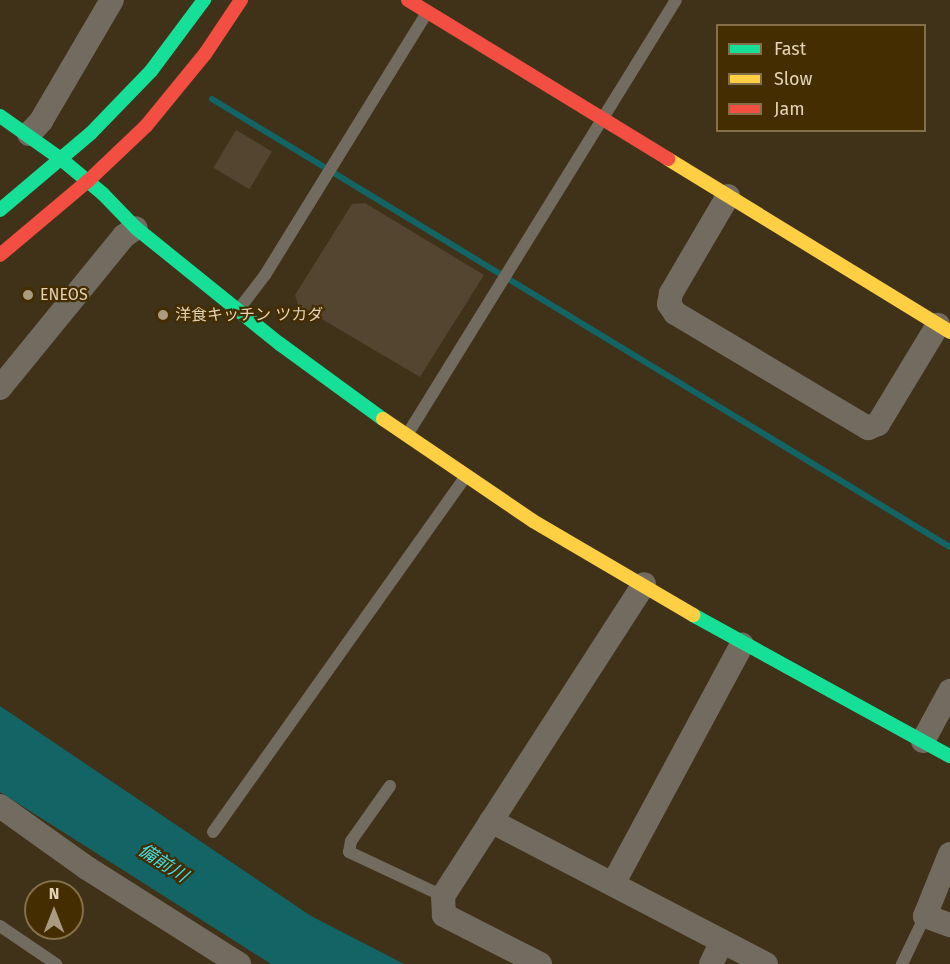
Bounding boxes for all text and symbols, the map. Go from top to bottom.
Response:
legend [716,24,926,132]
text: Fast [774,38,806,60]
text: Slow [774,68,812,90]
text: Jam [774,98,805,120]
place label: ENEOS [40,285,88,305]
marker: ENEOS [21,288,35,302]
place label: 洋食キッチン ツカダ [175,305,323,325]
marker: 洋食キッチン ツカダ [156,308,170,322]
water label: 備前川 [134,839,192,887]
north arrow [24,880,84,940]
text: N [49,884,59,903]

